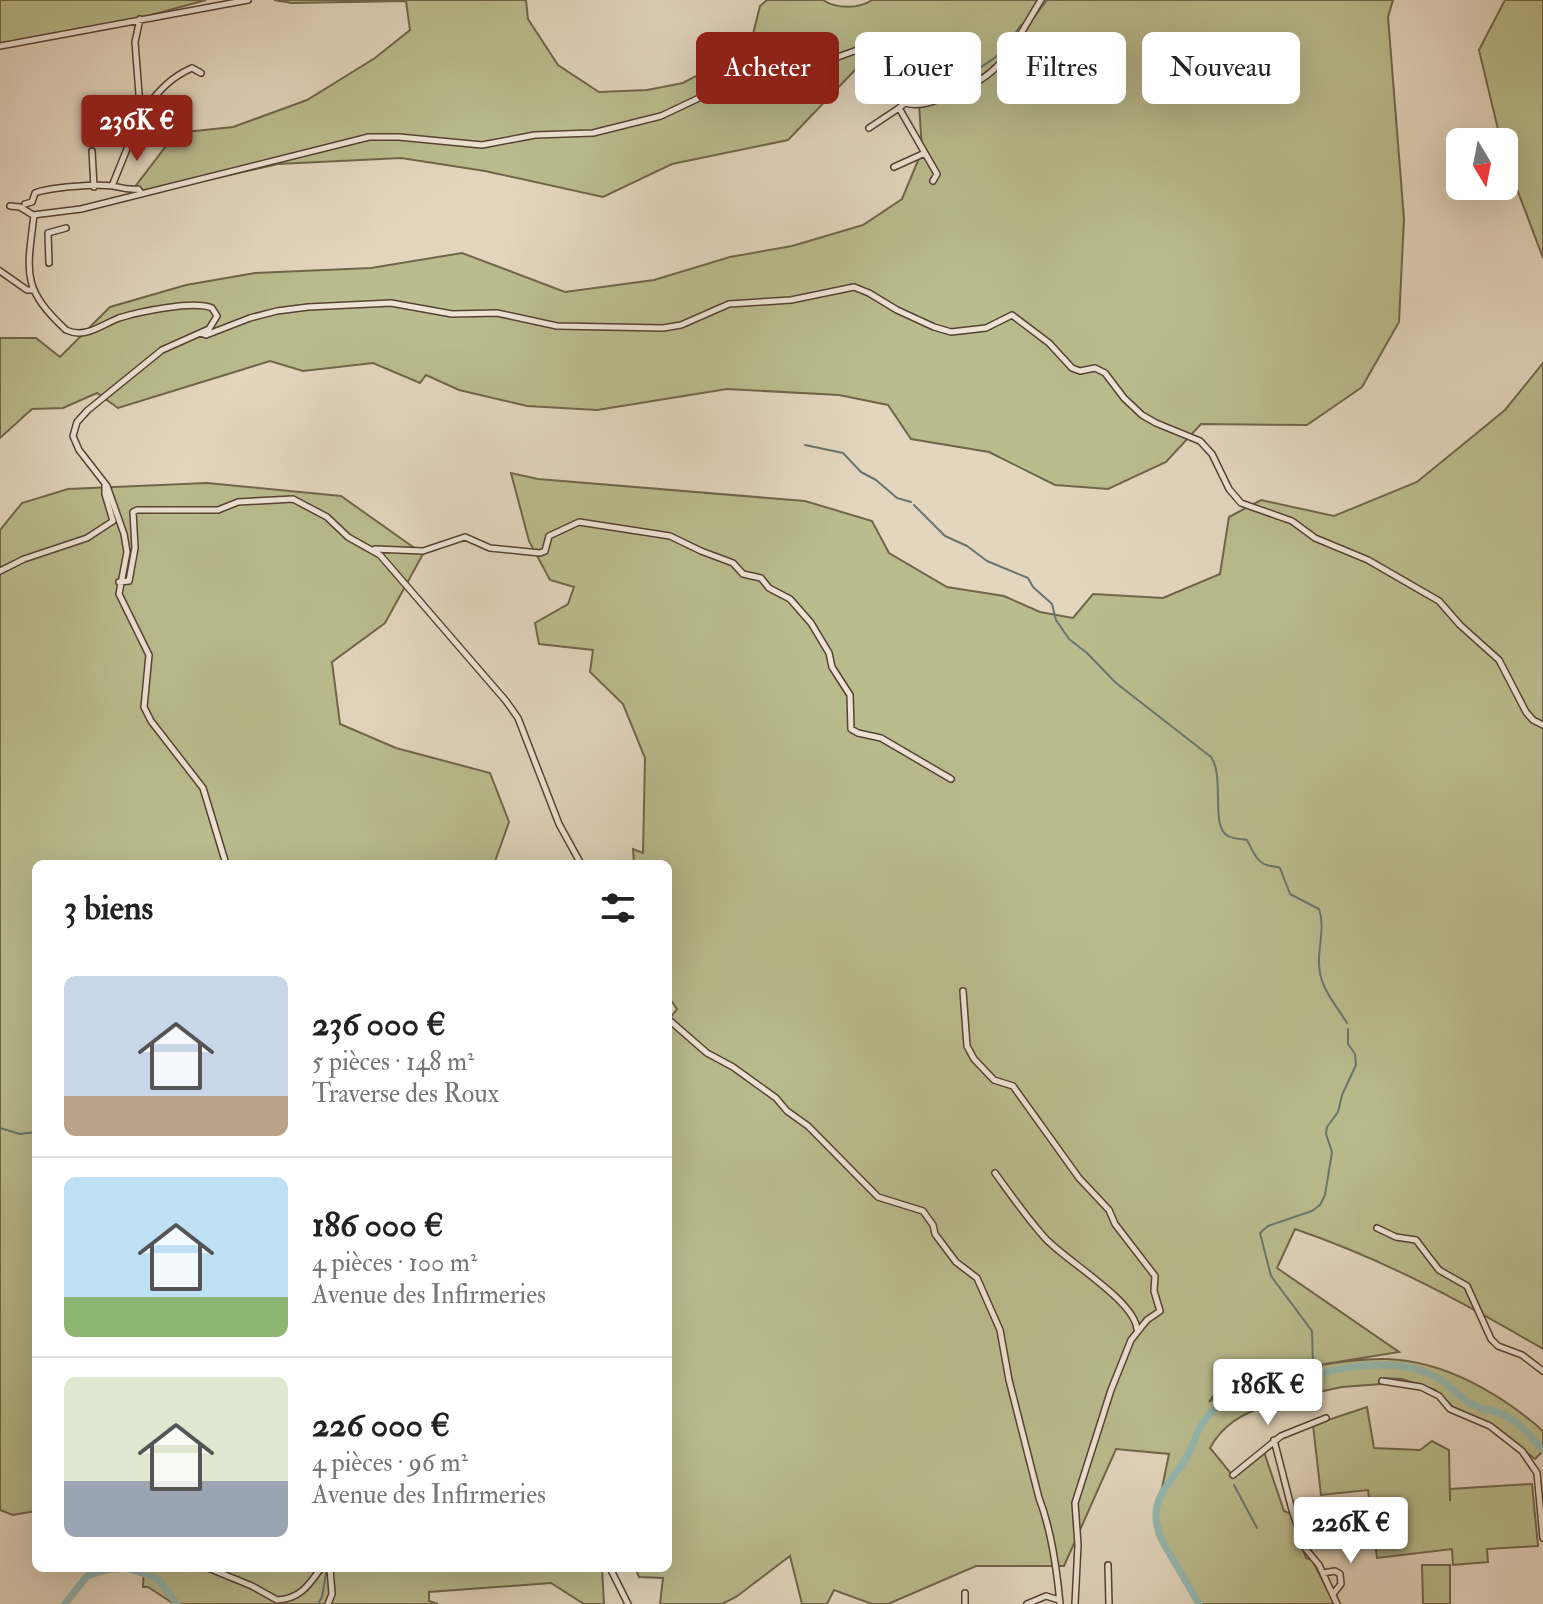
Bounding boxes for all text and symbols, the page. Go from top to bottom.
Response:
chip: Acheter [696,32,839,104]
chip: Louer [855,32,981,104]
chip: Filtres [997,32,1126,104]
chip: Nouveau [1142,32,1300,104]
pin: 236K € [72,95,202,163]
text: 236K € [99,105,175,137]
north arrow [1446,128,1518,200]
map controls [1446,128,1518,200]
icon: filters [596,886,640,930]
text: 3 biens [64,887,153,930]
text: 236 000 € [312,1003,446,1046]
icon: home [128,1008,224,1104]
text: 5 pièces · 148 m² [312,1046,474,1078]
text: Traverse des Roux [312,1078,499,1110]
text: 186 000 € [312,1204,444,1247]
icon: home [128,1209,224,1305]
text: 4 pièces · 100 m² [312,1247,477,1279]
text: Avenue des Infirmeries [312,1279,546,1311]
pin: 186K € [1203,1359,1333,1427]
text: 186K € [1231,1369,1305,1401]
text: 226 000 € [312,1404,450,1447]
icon: home [128,1409,224,1505]
text: 4 pièces · 96 m² [312,1447,468,1479]
text: Avenue des Infirmeries [312,1479,546,1511]
pin: 226K € [1286,1497,1416,1565]
text: 226K € [1312,1507,1390,1539]

